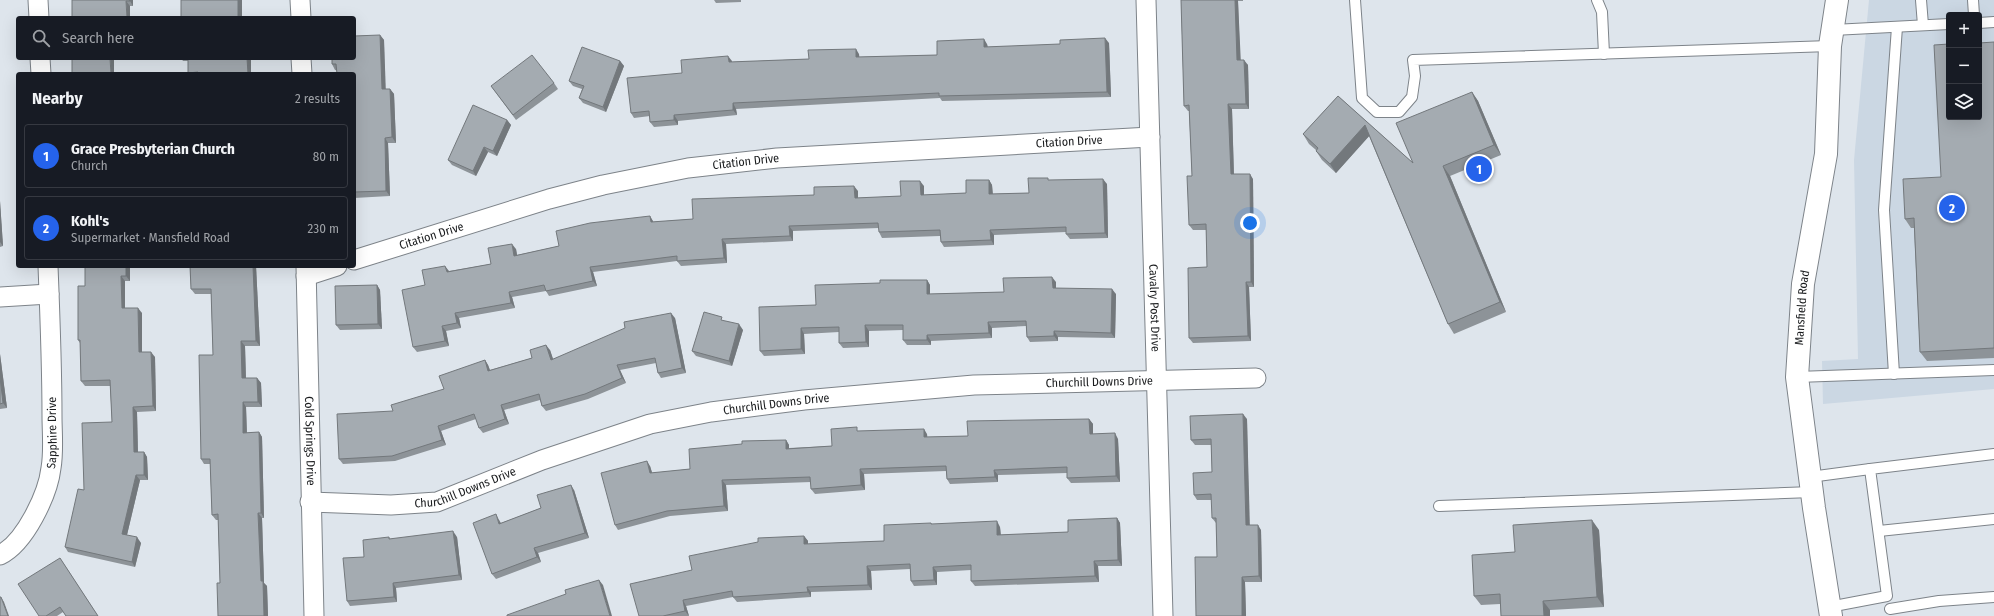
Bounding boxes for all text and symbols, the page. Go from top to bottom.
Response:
map controls [1946,12,1982,120]
button: + [1946,12,1982,48]
search box [16,16,356,60]
icon: search [30,27,52,49]
text: Search here [62,29,134,47]
button: − [1946,48,1982,84]
button: layers [1946,84,1982,120]
text: Nearby [32,88,83,109]
text: 2 results [295,91,340,106]
street label: Citation Drive [1035,133,1103,150]
text: Grace Presbyterian Church [71,140,235,158]
text: 1 [43,149,49,164]
text: 80 m [313,149,339,164]
street label: Citation Drive [712,151,780,172]
pin: 1 [1466,154,1492,184]
text: Church [71,158,108,173]
pin: 2 [1939,193,1965,223]
text: Kohl's [71,212,109,230]
your location [1240,213,1260,233]
street label: Citation Drive [397,219,465,252]
text: 2 [43,221,49,236]
text: 230 m [308,221,339,236]
text: Supermarket · Mansfield Road [71,230,230,245]
street label: Cavalry Post Drive [1146,264,1163,352]
street label: Mansfield Road [1792,269,1812,346]
street label: Churchill Downs Drive [1046,374,1153,390]
street label: Churchill Downs Drive [722,391,830,417]
street label: Cold Springs Drive [302,396,318,486]
street label: Sapphire Drive [44,397,60,470]
street label: Churchill Downs Drive [414,464,518,510]

